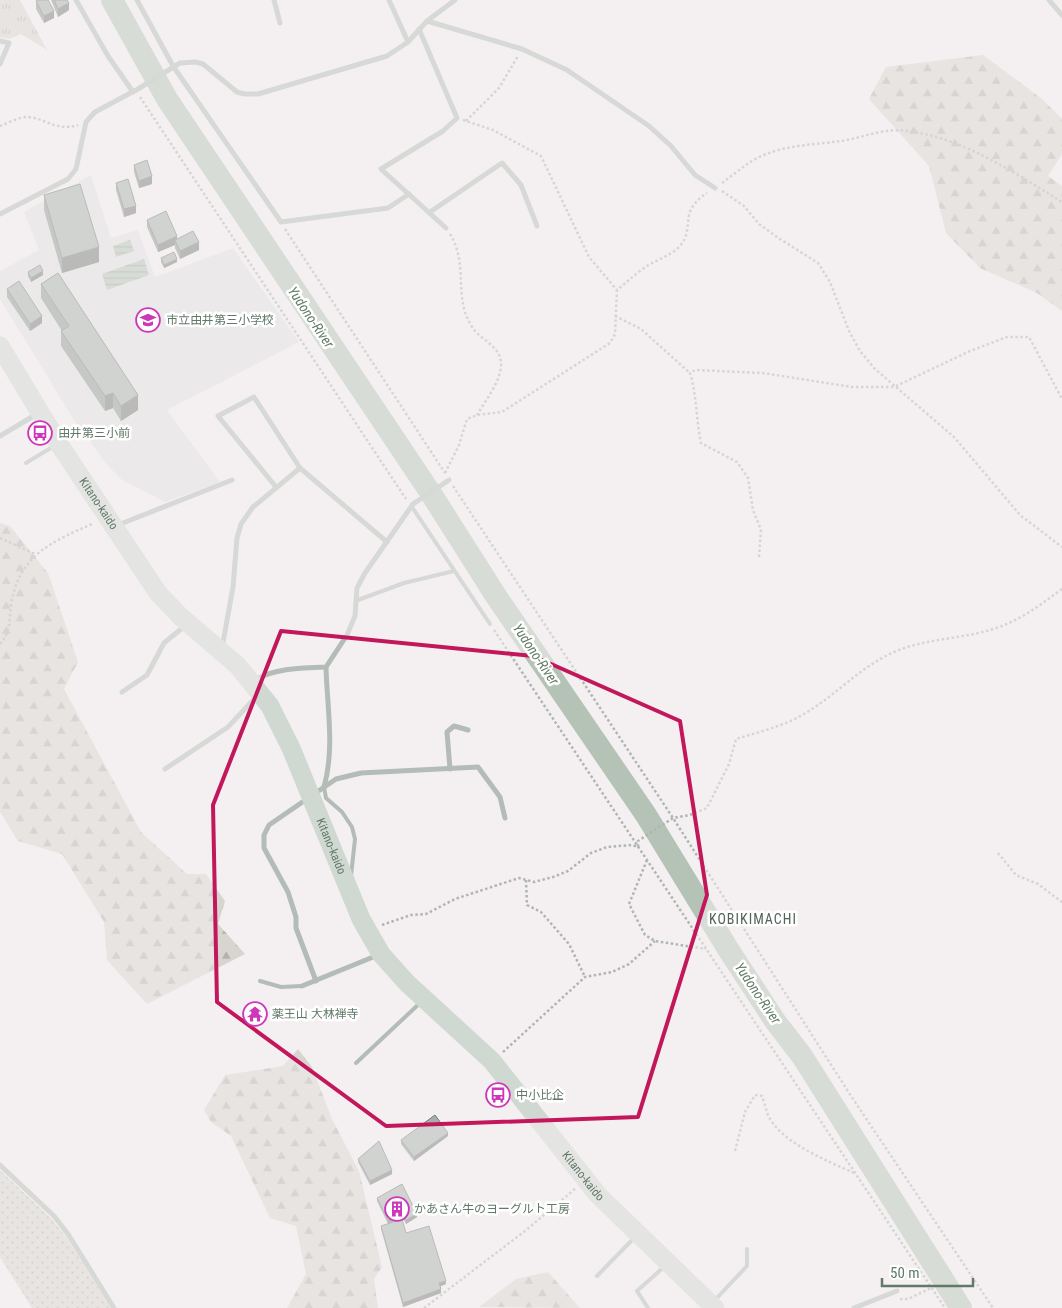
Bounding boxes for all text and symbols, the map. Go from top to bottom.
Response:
water label: Yudono-River [285,283,338,351]
school or university icon: 市立由井第三小学校 [135,307,161,333]
place label: 市立由井第三小学校 [166,313,274,327]
bus stop icon: 由井第三小前 [27,420,53,446]
place label: 由井第三小前 [58,426,130,440]
street label: Kitano-kaido [76,475,121,532]
water label: Yudono-River [510,620,563,688]
street label: Kitano-kaido [313,816,349,876]
district label: KOBIKIMACHI [709,911,797,927]
water label: Yudono-River [732,959,785,1027]
temple icon: 薬王山 大林禅寺 [242,1001,268,1027]
place label: 薬王山 大林禅寺 [272,1007,359,1021]
bus stop icon: 中小比企 [485,1082,511,1108]
place label: 中小比企 [516,1088,564,1102]
street label: Kitano-kaido [559,1148,607,1204]
building icon: かあさん牛のヨーグルト工房 [384,1196,410,1222]
place label: かあさん牛のヨーグルト工房 [414,1202,570,1216]
scale bar [882,1256,973,1288]
text: 50 m [890,1264,920,1282]

